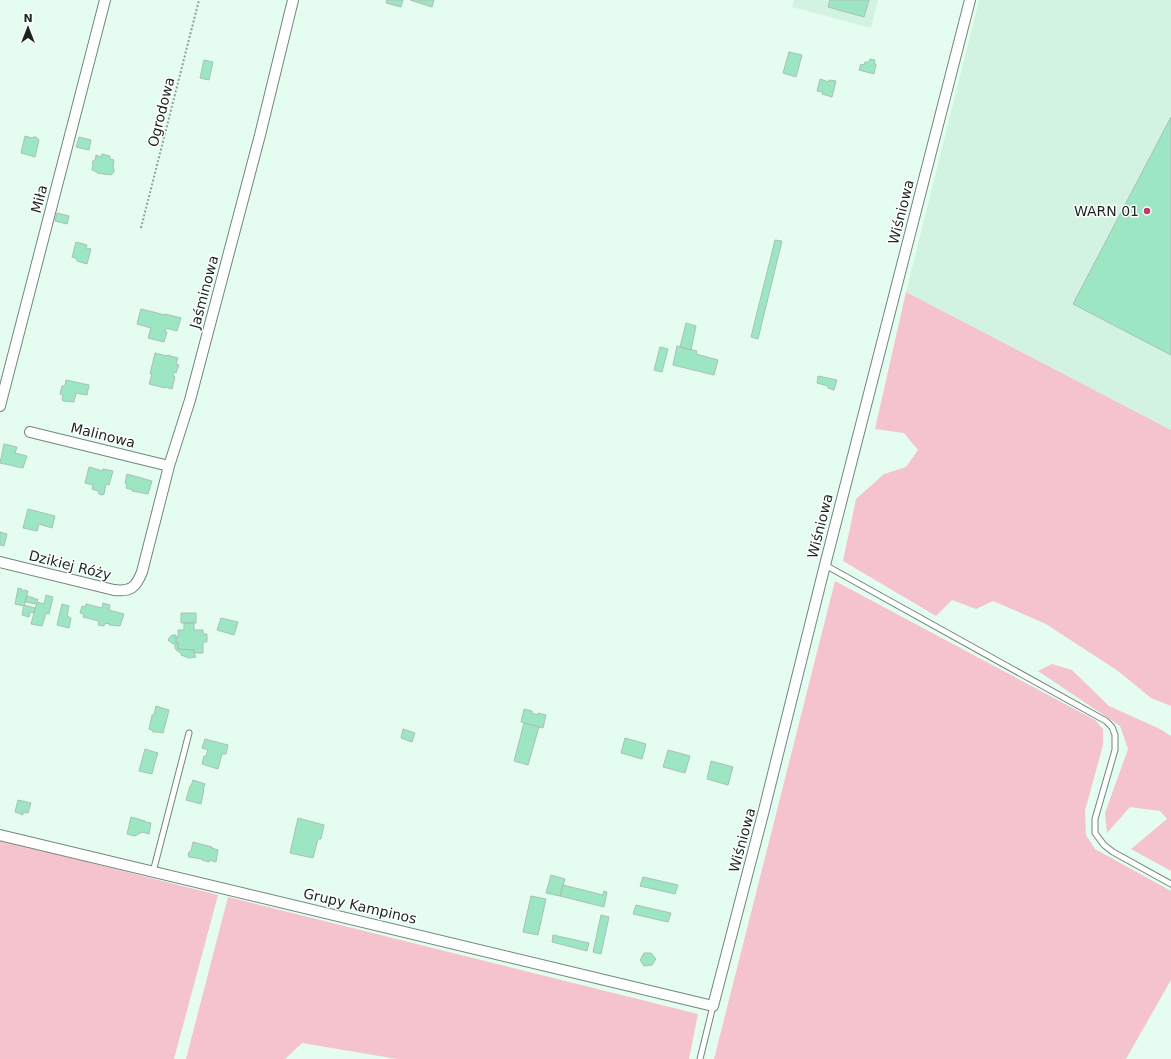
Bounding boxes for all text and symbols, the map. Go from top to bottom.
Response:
north arrow [8,8,48,48]
text: N [23,12,33,25]
street label: Ogrodowa [145,75,177,149]
street label: Wiśniowa [885,178,917,246]
street label: Miła [28,183,50,215]
place label: WARN 01 [1074,203,1139,219]
marker: WARN 01 [1142,206,1152,216]
street label: Jaśminowa [186,254,221,331]
street label: Malinowa [69,419,137,451]
street label: Wiśniowa [804,492,836,560]
street label: Dzikiej Róży [27,547,113,583]
street label: Wiśniowa [726,806,758,874]
street label: Grupy Kampinos [302,885,418,927]

